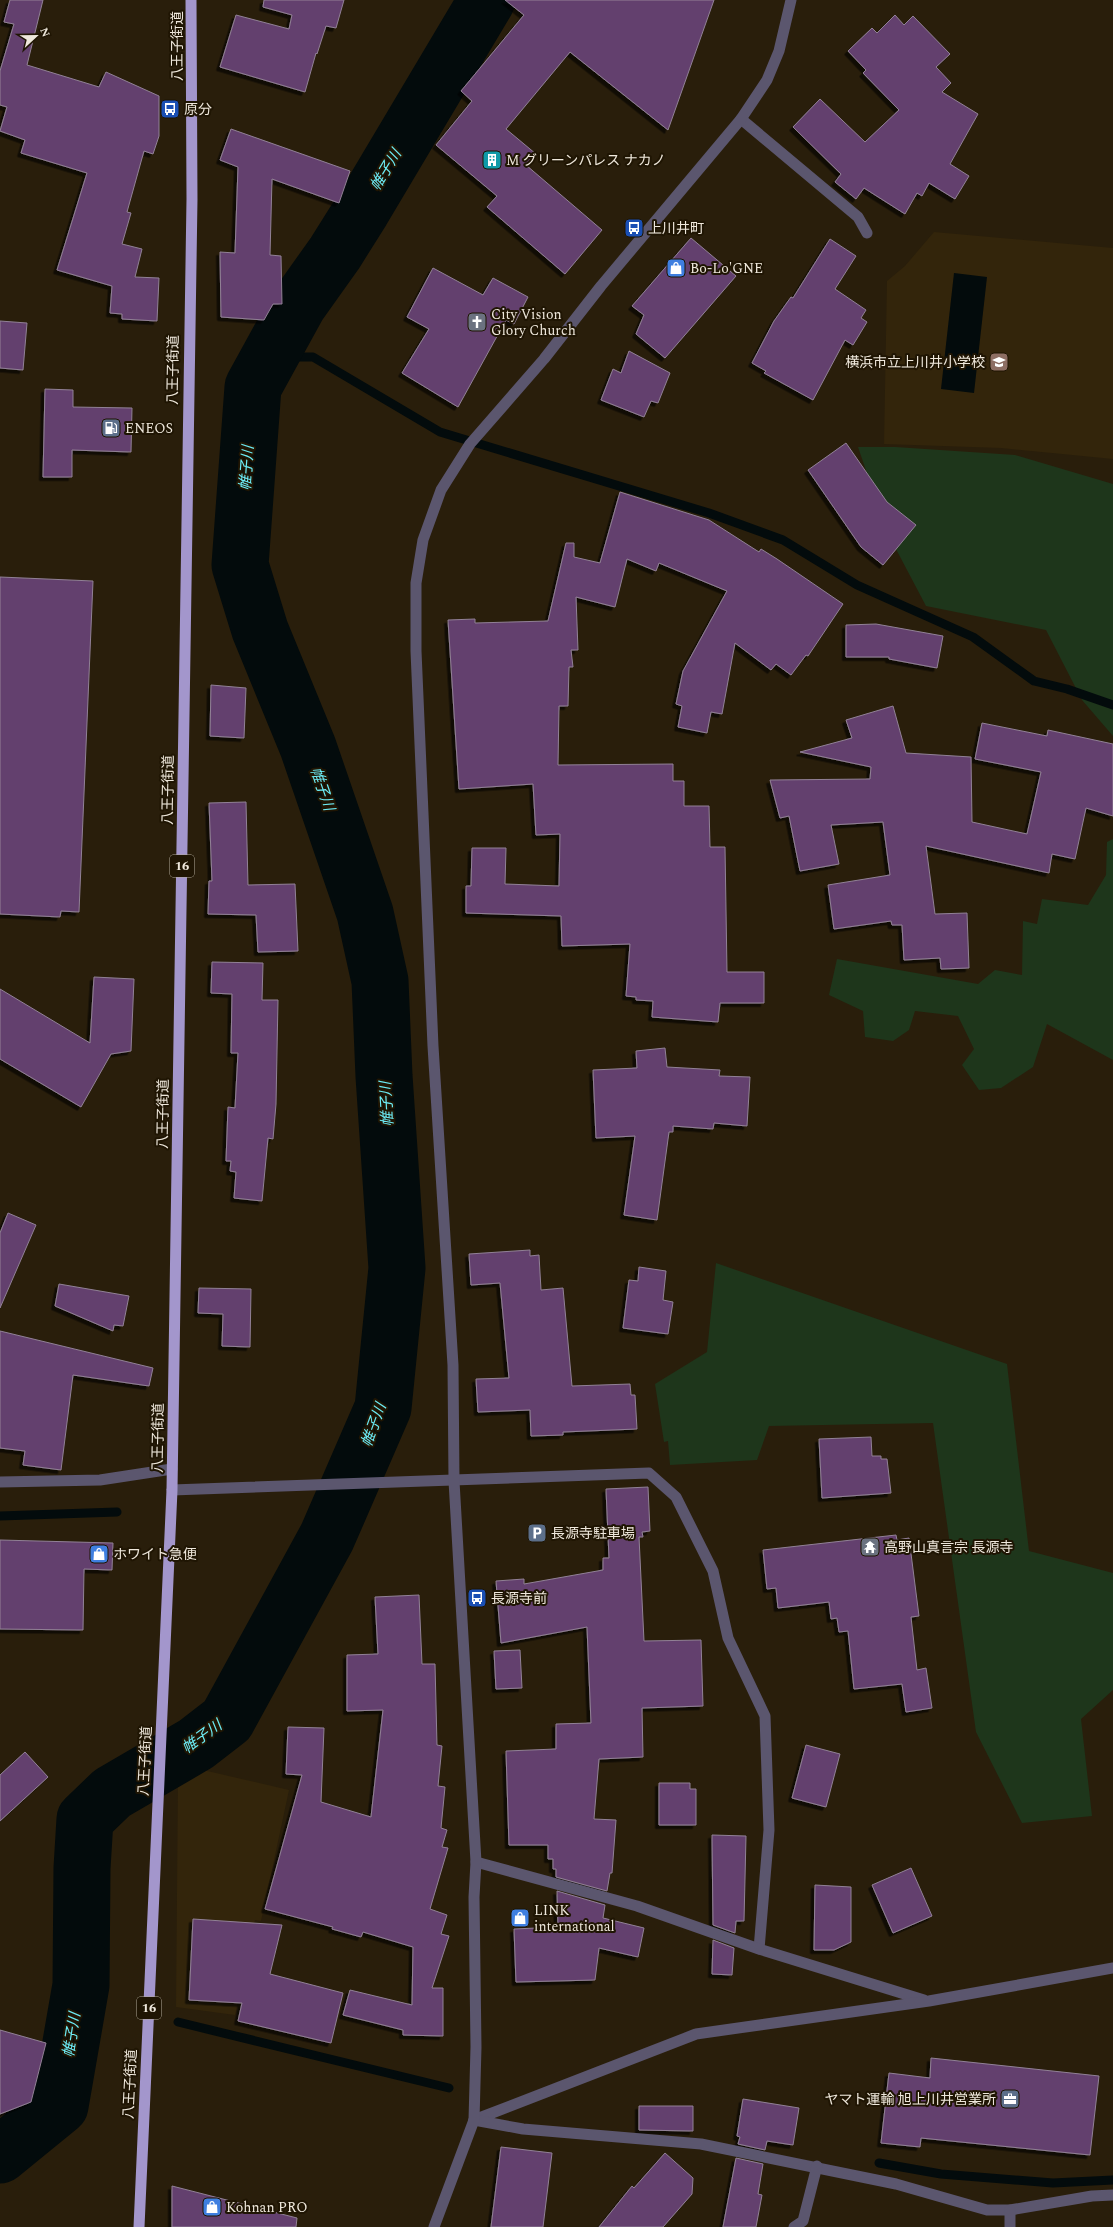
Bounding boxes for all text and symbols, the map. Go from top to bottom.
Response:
street label: 八王子街道 [167,11,188,81]
north arrow [16,16,56,56]
text: N [35,25,54,40]
bus stop icon: 原分 [159,98,181,120]
place label: 原分 [184,99,212,120]
water label: 帷子川 [365,143,408,195]
building icon: M グリーンパレス ナカノ [481,149,503,171]
place label: M グリーンパレス ナカノ [506,150,666,171]
bus stop icon: 上川井町 [623,217,645,239]
place label: 上川井町 [648,218,704,239]
shop icon: Bo-Lo'GNE [665,257,687,279]
place label: Bo-Lo'GNE [690,258,763,279]
place label: City Vision Glory Church [491,304,576,341]
church icon: City Vision Glory Church [466,311,488,333]
street label: 八王子街道 [162,335,184,405]
school or university icon: 横浜市立上川井小学校 [988,351,1010,373]
place label: 横浜市立上川井小学校 [845,352,985,373]
fuel station icon: ENEOS [100,417,122,439]
place label: ENEOS [125,418,173,439]
water label: 帷子川 [234,443,260,491]
street label: 八王子街道 [157,755,179,825]
water label: 帷子川 [304,764,341,816]
road number: 16 [170,855,194,877]
street label: 八王子街道 [152,1079,174,1149]
water label: 帷子川 [374,1079,400,1127]
water label: 帷子川 [355,1398,393,1450]
street label: 八王子街道 [147,1403,169,1473]
parking icon: 長源寺駐車場 [526,1522,548,1544]
place label: 長源寺駐車場 [551,1523,635,1544]
temple icon: 高野山真言宗 長源寺 [859,1536,881,1558]
place label: 高野山真言宗 長源寺 [884,1537,1014,1558]
shop icon: ホワイト急便 [88,1543,110,1565]
place label: ホワイト急便 [113,1544,197,1565]
bus stop icon: 長源寺前 [466,1587,488,1609]
place label: 長源寺前 [491,1588,547,1609]
water label: 帷子川 [177,1713,229,1760]
street label: 八王子街道 [133,1725,157,1797]
place label: LINK international [534,1900,615,1937]
shop icon: LINK international [509,1907,531,1929]
road number: 16 [137,1997,161,2019]
water label: 帷子川 [57,2009,87,2059]
street label: 八王子街道 [118,2048,142,2120]
office icon: ヤマト運輸 旭上川井営業所 [999,2088,1021,2110]
place label: ヤマト運輸 旭上川井営業所 [825,2089,996,2110]
shop icon: Kohnan PRO [201,2196,223,2218]
place label: Kohnan PRO [226,2197,308,2218]

